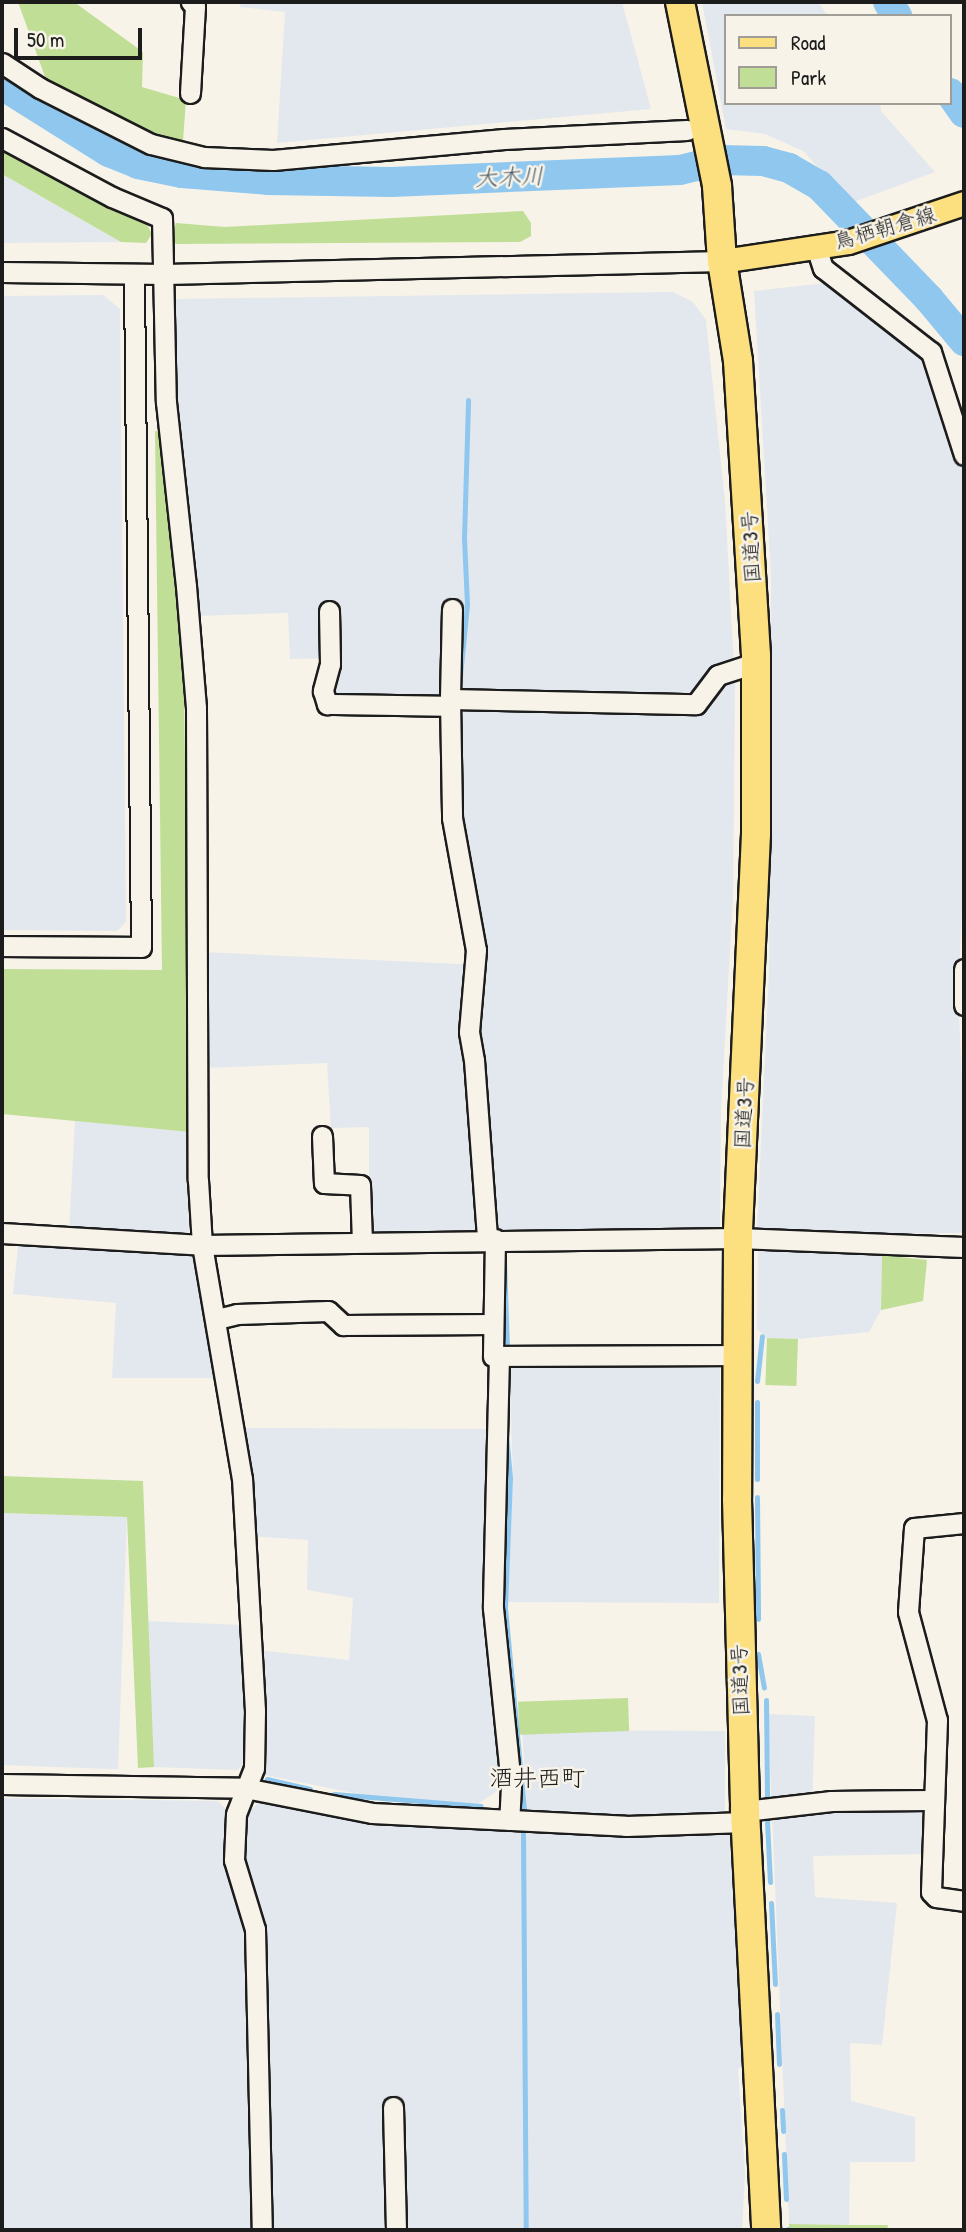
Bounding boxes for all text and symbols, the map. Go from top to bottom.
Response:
scale bar [18,14,145,58]
legend [724,14,952,105]
text: 50 m [27,25,64,54]
text: Road [791,28,825,57]
text: Park [791,63,826,92]
water label: 大木川 [474,162,544,192]
street label: 鳥栖朝倉線 [831,201,939,255]
street label: 国道3号 [737,510,765,584]
street label: 国道3号 [730,1076,758,1150]
street label: 国道3号 [726,1643,754,1717]
district label: 酒井西町 [489,1764,585,1792]

